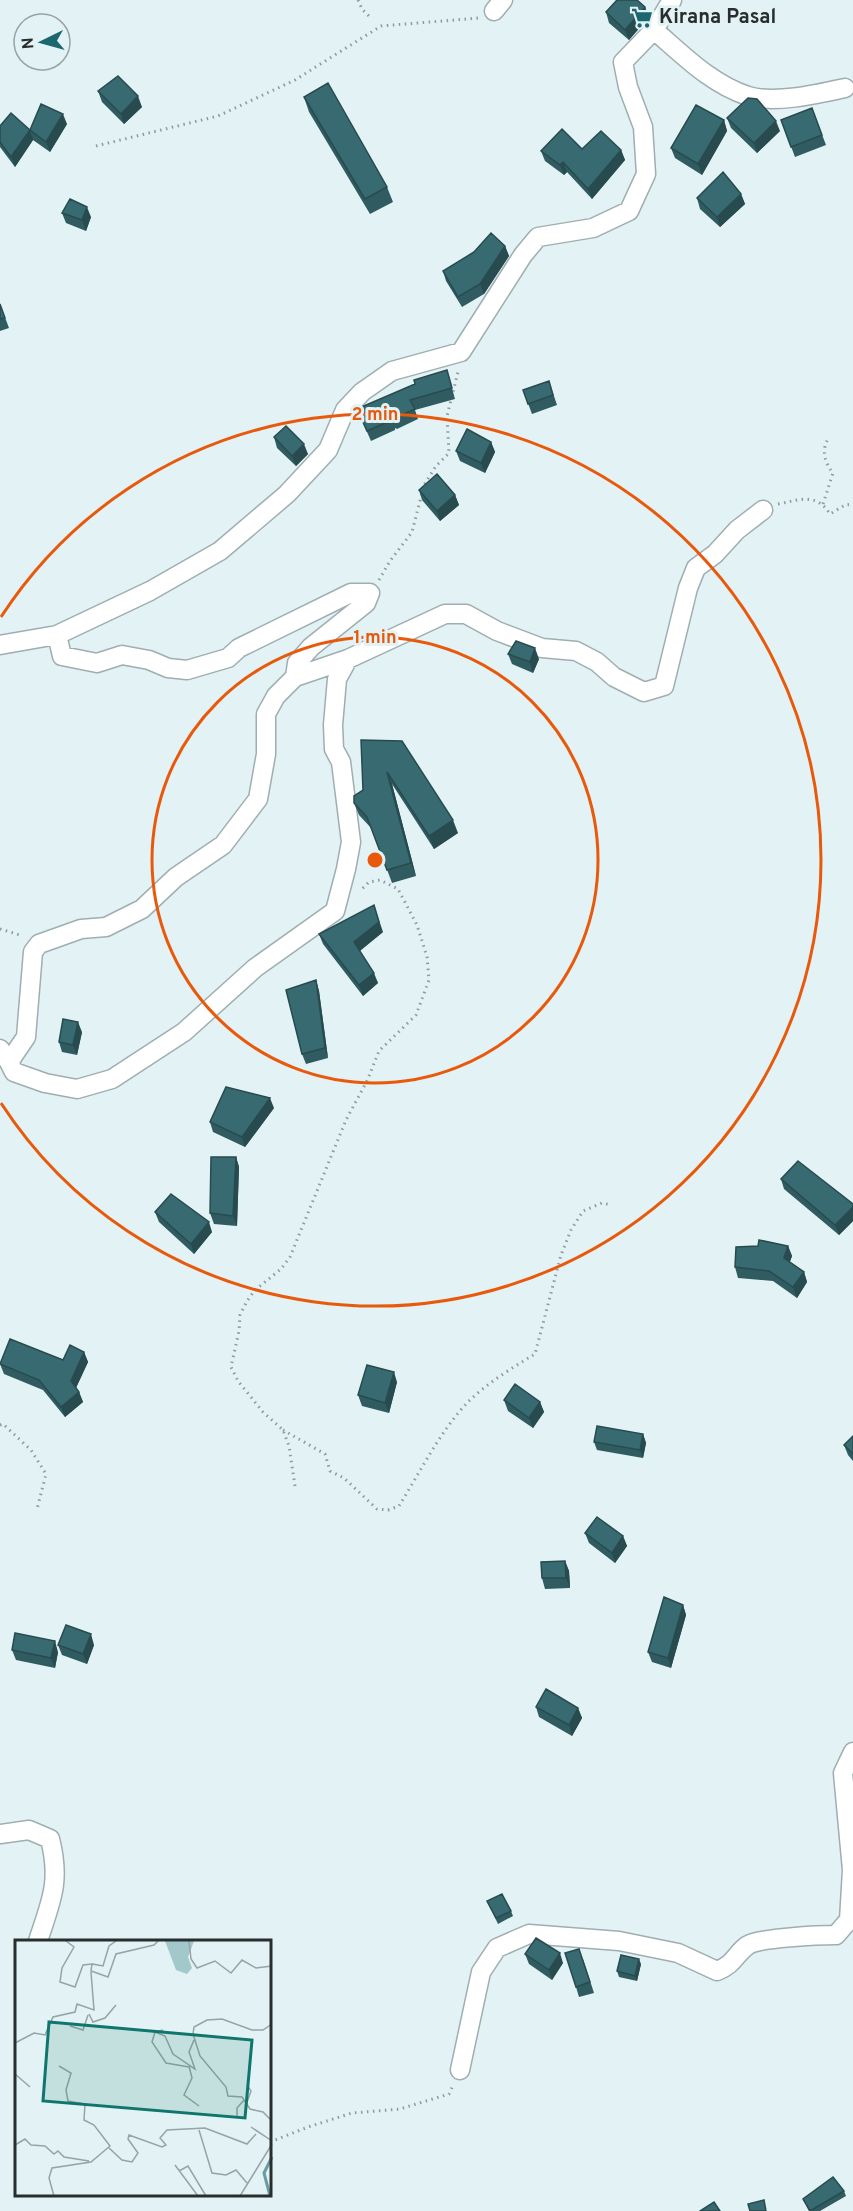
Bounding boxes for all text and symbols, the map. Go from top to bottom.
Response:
place label: Kirana Pasal [659,5,776,31]
supermarket icon: Kirana Pasal [630,6,654,30]
north arrow [12,12,72,72]
text: N [19,37,40,50]
text: 2 min [351,404,399,427]
text: 1 min [353,627,397,650]
centre of rings [365,850,385,870]
inset map [15,1940,272,2196]

